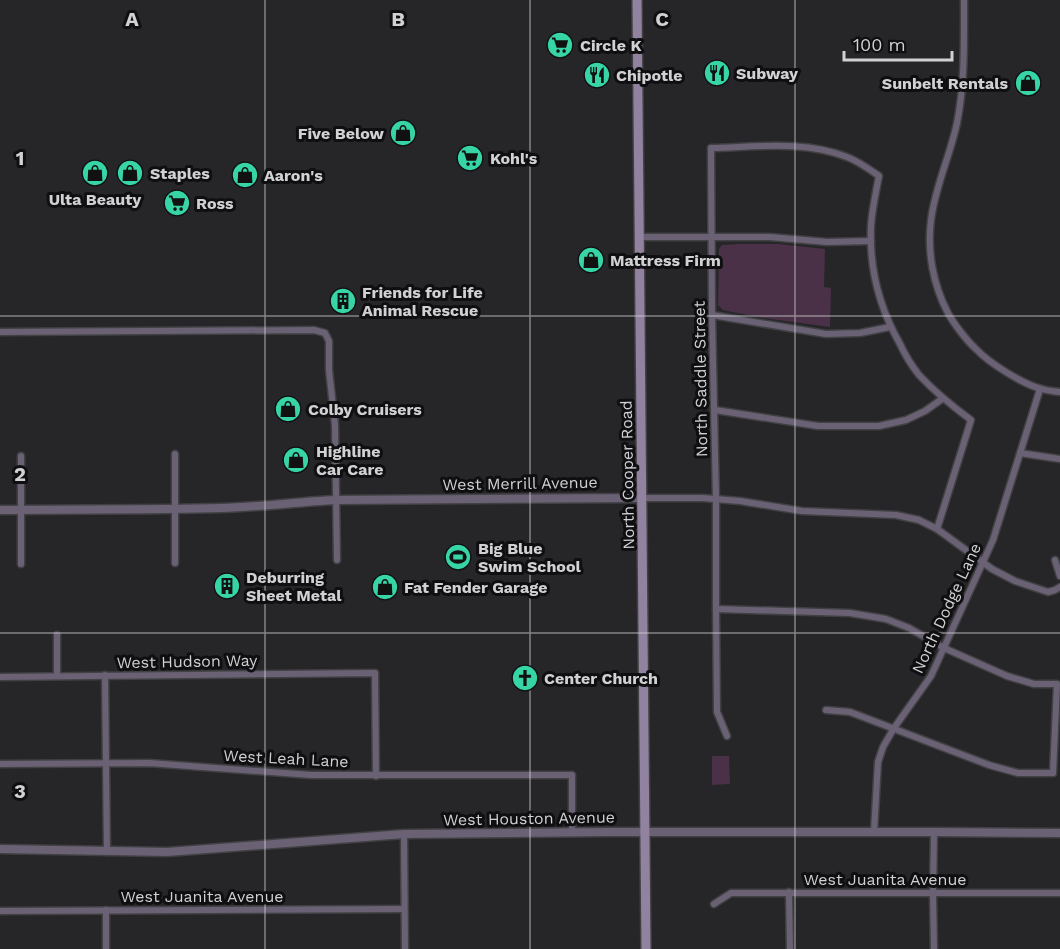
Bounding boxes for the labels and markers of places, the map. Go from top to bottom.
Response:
supermarket icon: Circle K [545,30,575,60]
place label: Circle K [580,36,642,55]
restaurant icon: Subway [702,58,732,88]
restaurant icon: Chipotle [582,60,612,90]
place label: Subway [736,64,799,83]
place label: Chipotle [616,66,683,85]
shop icon: Sunbelt Rentals [1013,68,1043,98]
place label: Sunbelt Rentals [882,74,1008,93]
shop icon: Five Below [388,118,418,148]
place label: Five Below [298,124,385,143]
supermarket icon: Kohl's [455,143,485,173]
place label: Kohl's [490,149,538,168]
shop icon: Ulta Beauty [80,158,110,188]
shop icon: Staples [115,158,145,188]
shop icon: Aaron's [230,160,260,190]
place label: Staples [150,164,210,183]
place label: Aaron's [264,166,323,185]
supermarket icon: Ross [162,188,192,218]
place label: Ulta Beauty [49,190,142,209]
place label: Ross [196,194,234,213]
shop icon: Mattress Firm [576,245,606,275]
place label: Mattress Firm [610,251,721,270]
place label: Friends for Life Animal Rescue [362,283,483,320]
building icon: Friends for Life Animal Rescue [328,286,358,316]
shop icon: Colby Cruisers [273,394,303,424]
place label: Colby Cruisers [308,400,422,419]
place label: Highline Car Care [316,442,384,479]
shop icon: Highline Car Care [281,445,311,475]
place label: Big Blue Swim School [478,539,581,576]
sports icon: Big Blue Swim School [443,542,473,572]
place label: Deburring Sheet Metal [246,568,342,605]
building icon: Deburring Sheet Metal [212,571,242,601]
shop icon: Fat Fender Garage [370,572,400,602]
place label: Fat Fender Garage [404,578,547,597]
church icon: Center Church [510,663,540,693]
place label: Center Church [544,669,658,688]

